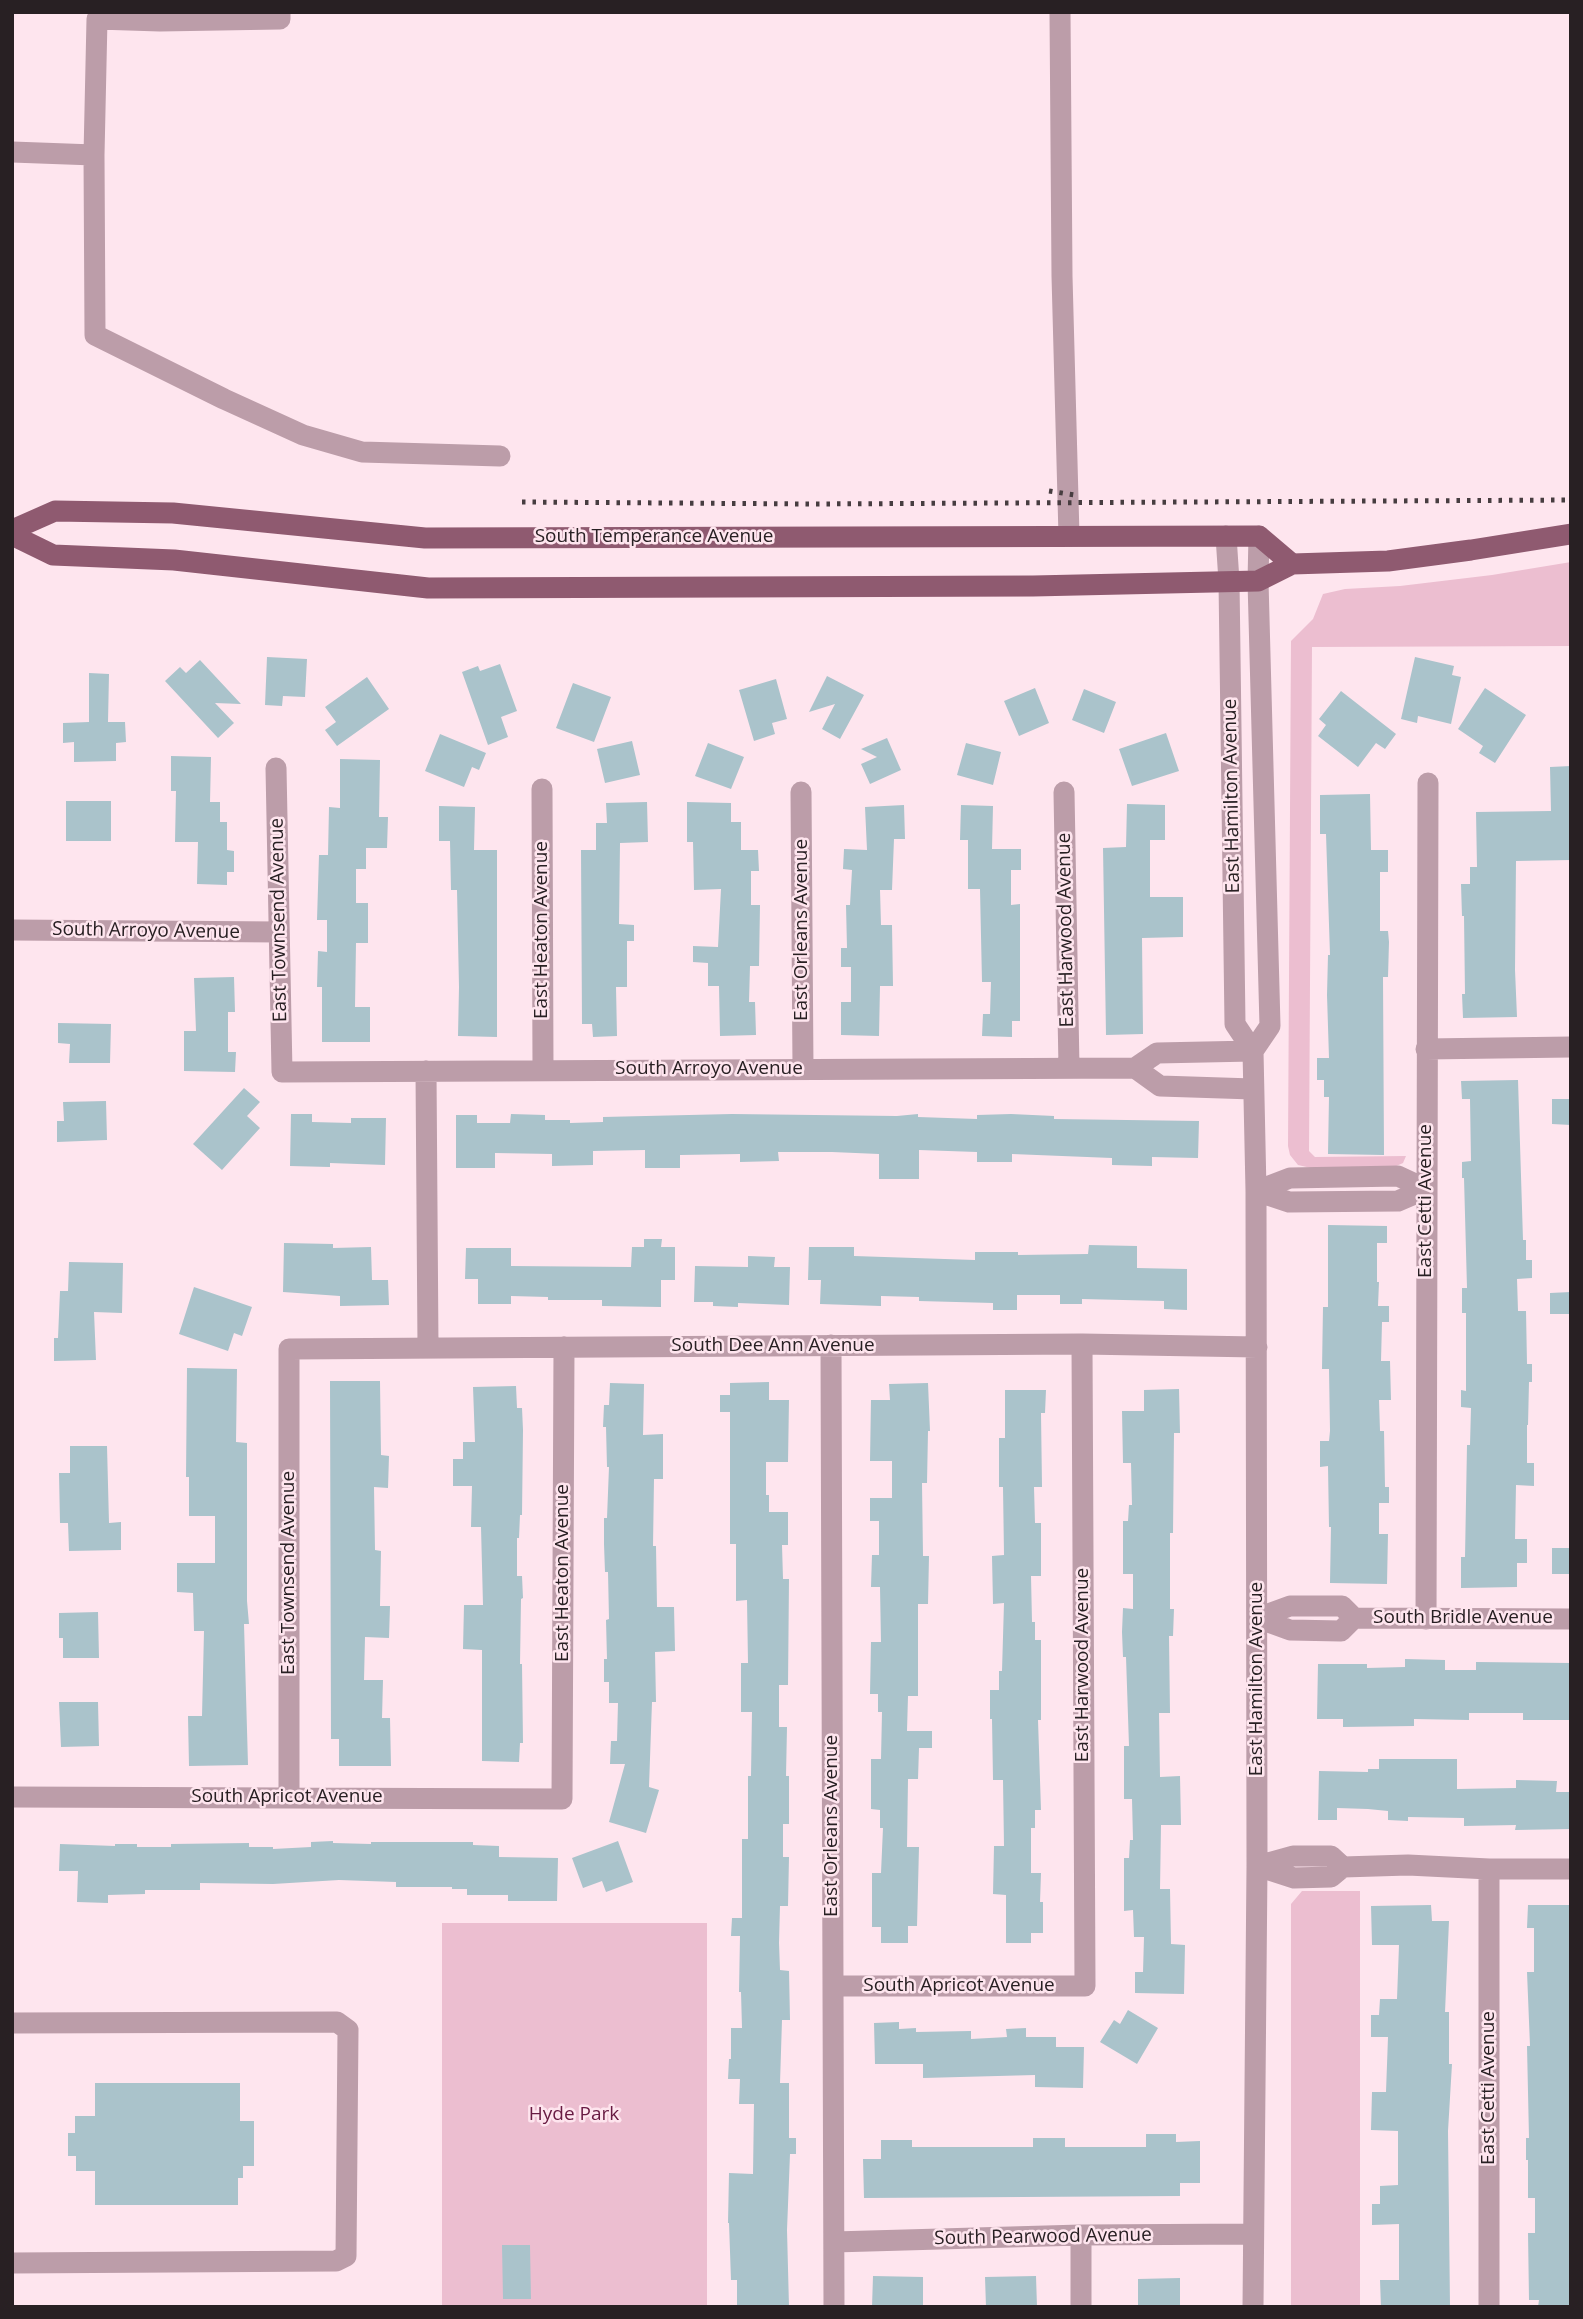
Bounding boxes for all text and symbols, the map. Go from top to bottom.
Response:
street label: South Temperance Avenue [535,526,773,548]
street label: East Hamilton Avenue [1219,699,1245,893]
street label: East Townsend Avenue [266,818,292,1022]
street label: East Harwood Avenue [1053,833,1079,1027]
street label: East Orleans Avenue [791,839,813,1021]
street label: East Heaton Avenue [531,841,553,1019]
street label: South Arroyo Avenue [52,918,240,944]
street label: South Arroyo Avenue [615,1058,803,1080]
street label: East Cetti Avenue [1415,1124,1437,1278]
street label: South Dee Ann Avenue [671,1335,875,1357]
street label: East Townsend Avenue [278,1471,300,1675]
street label: East Heaton Avenue [552,1484,574,1662]
street label: East Harwood Avenue [1072,1568,1094,1762]
street label: East Hamilton Avenue [1246,1582,1268,1776]
street label: South Bridle Avenue [1373,1607,1553,1629]
street label: East Orleans Avenue [821,1735,843,1917]
street label: South Apricot Avenue [191,1786,383,1808]
street label: South Apricot Avenue [863,1975,1055,1997]
street label: East Cetti Avenue [1478,2011,1500,2165]
park label: Hyde Park [529,2104,619,2126]
street label: South Pearwood Avenue [934,2224,1152,2250]

